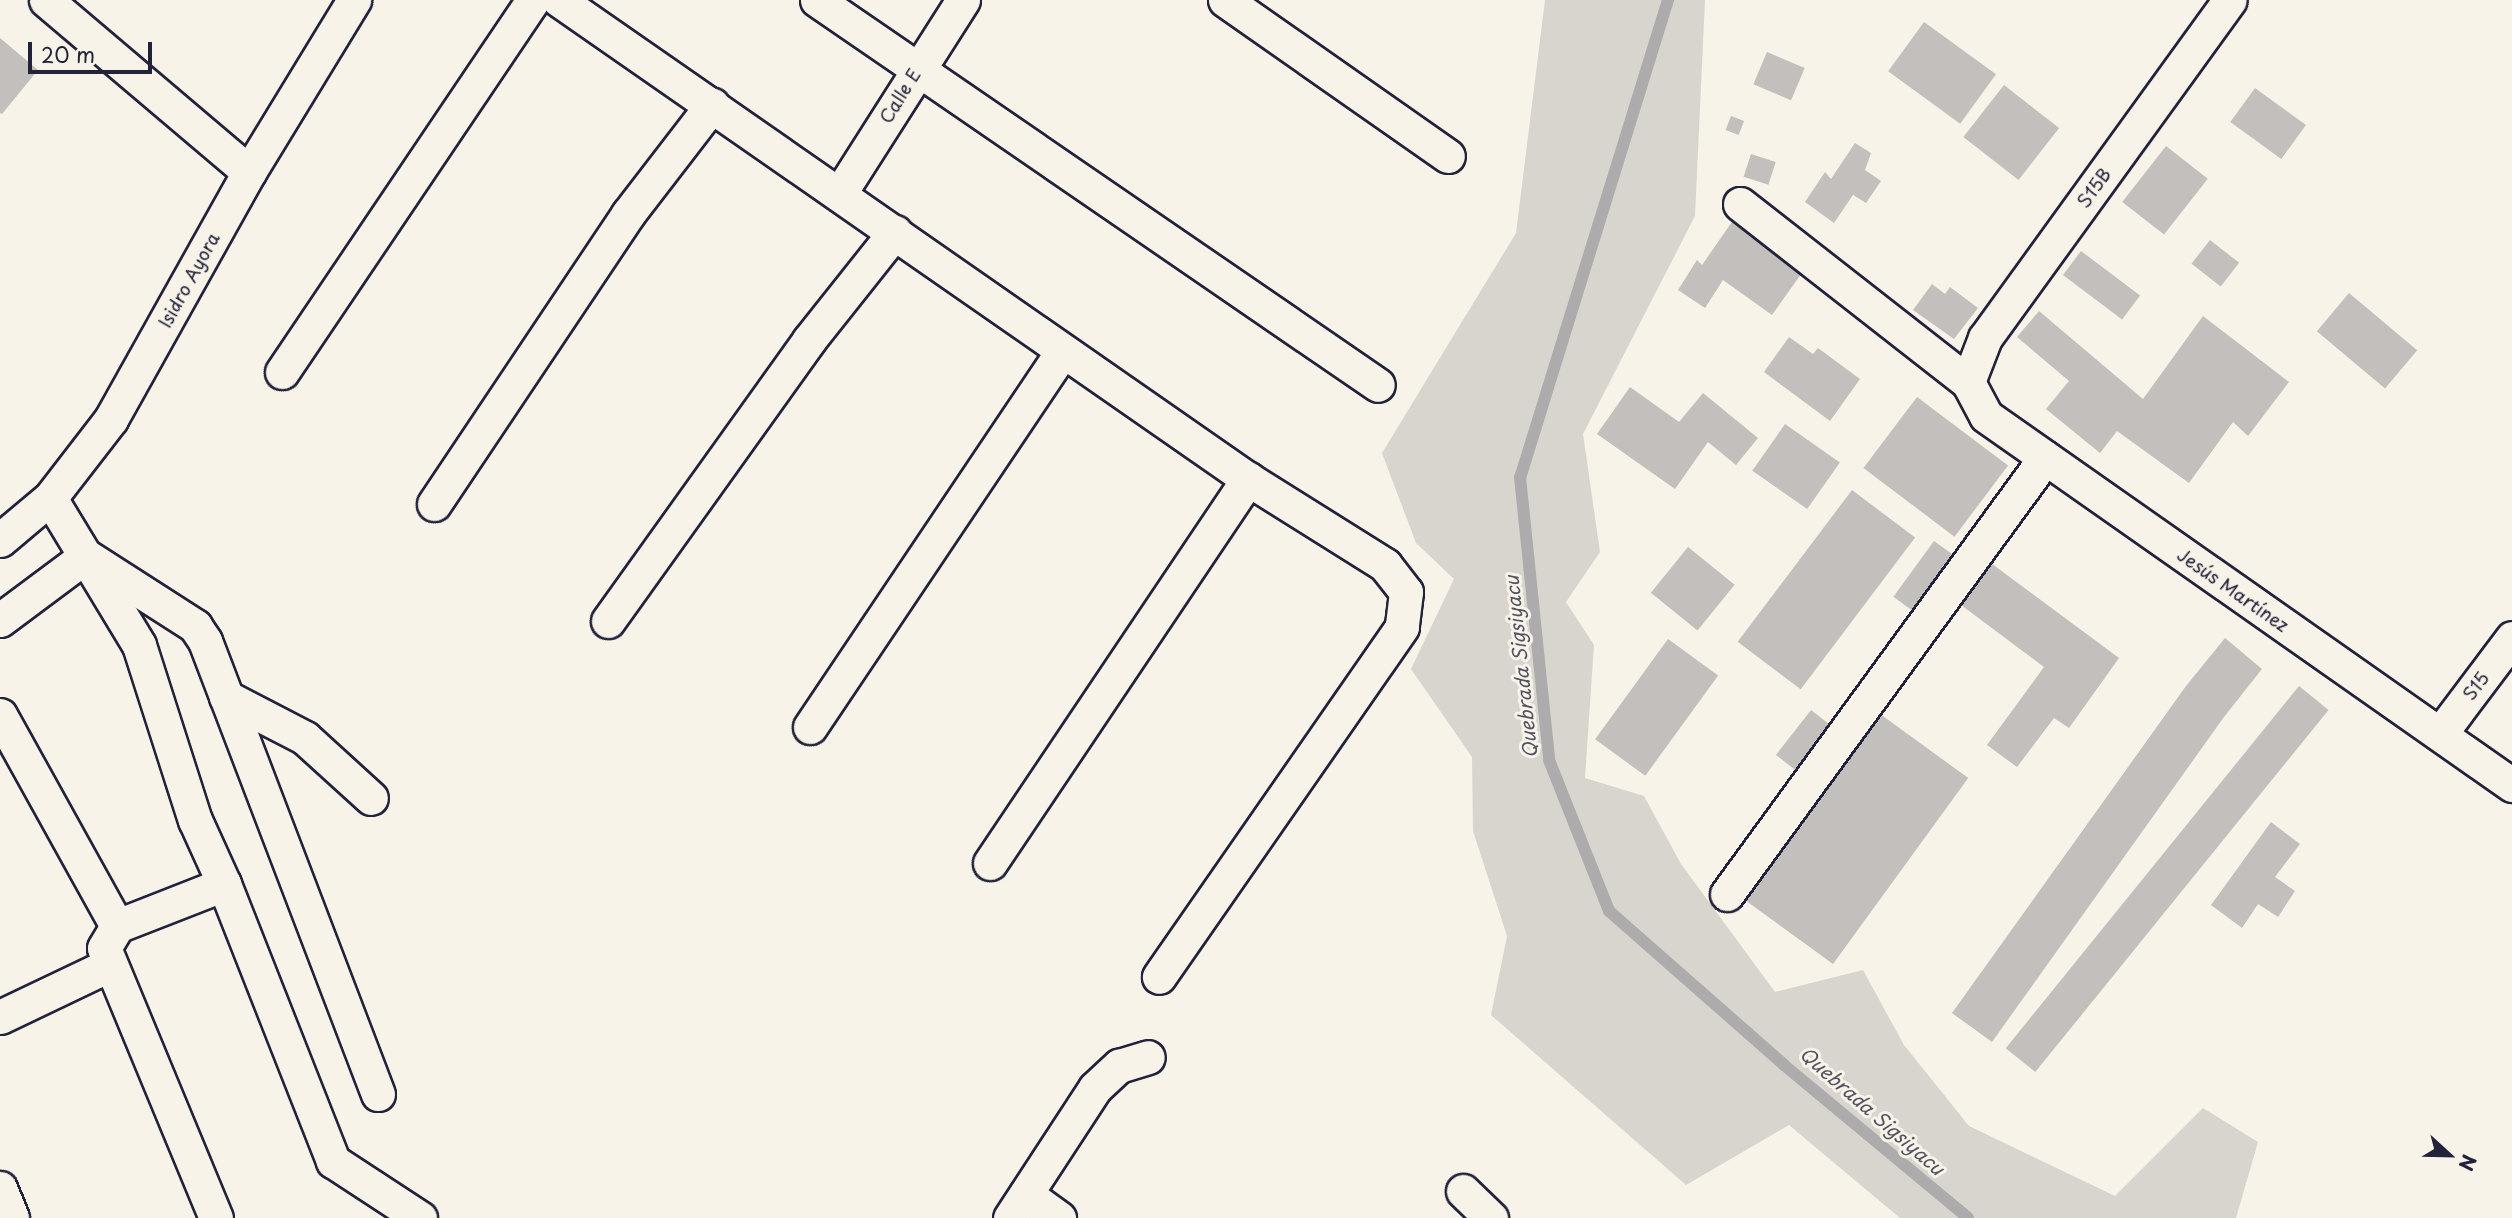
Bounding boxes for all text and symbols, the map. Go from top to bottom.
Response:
scale bar [32,28,156,72]
text: 20 m [41,38,95,70]
street label: Calle E [875,64,925,128]
street label: S15B [2072,164,2116,212]
street label: Isidro Ayora [154,229,224,331]
street label: Jesús Martínez [2173,544,2293,636]
water label: Quebrada Sigsiyacu [1500,574,1542,760]
street label: S15 [2458,668,2494,704]
water label: Quebrada Sigsiyacu [1795,1042,1949,1180]
north arrow [2414,1120,2484,1190]
text: N [2453,1151,2484,1175]

